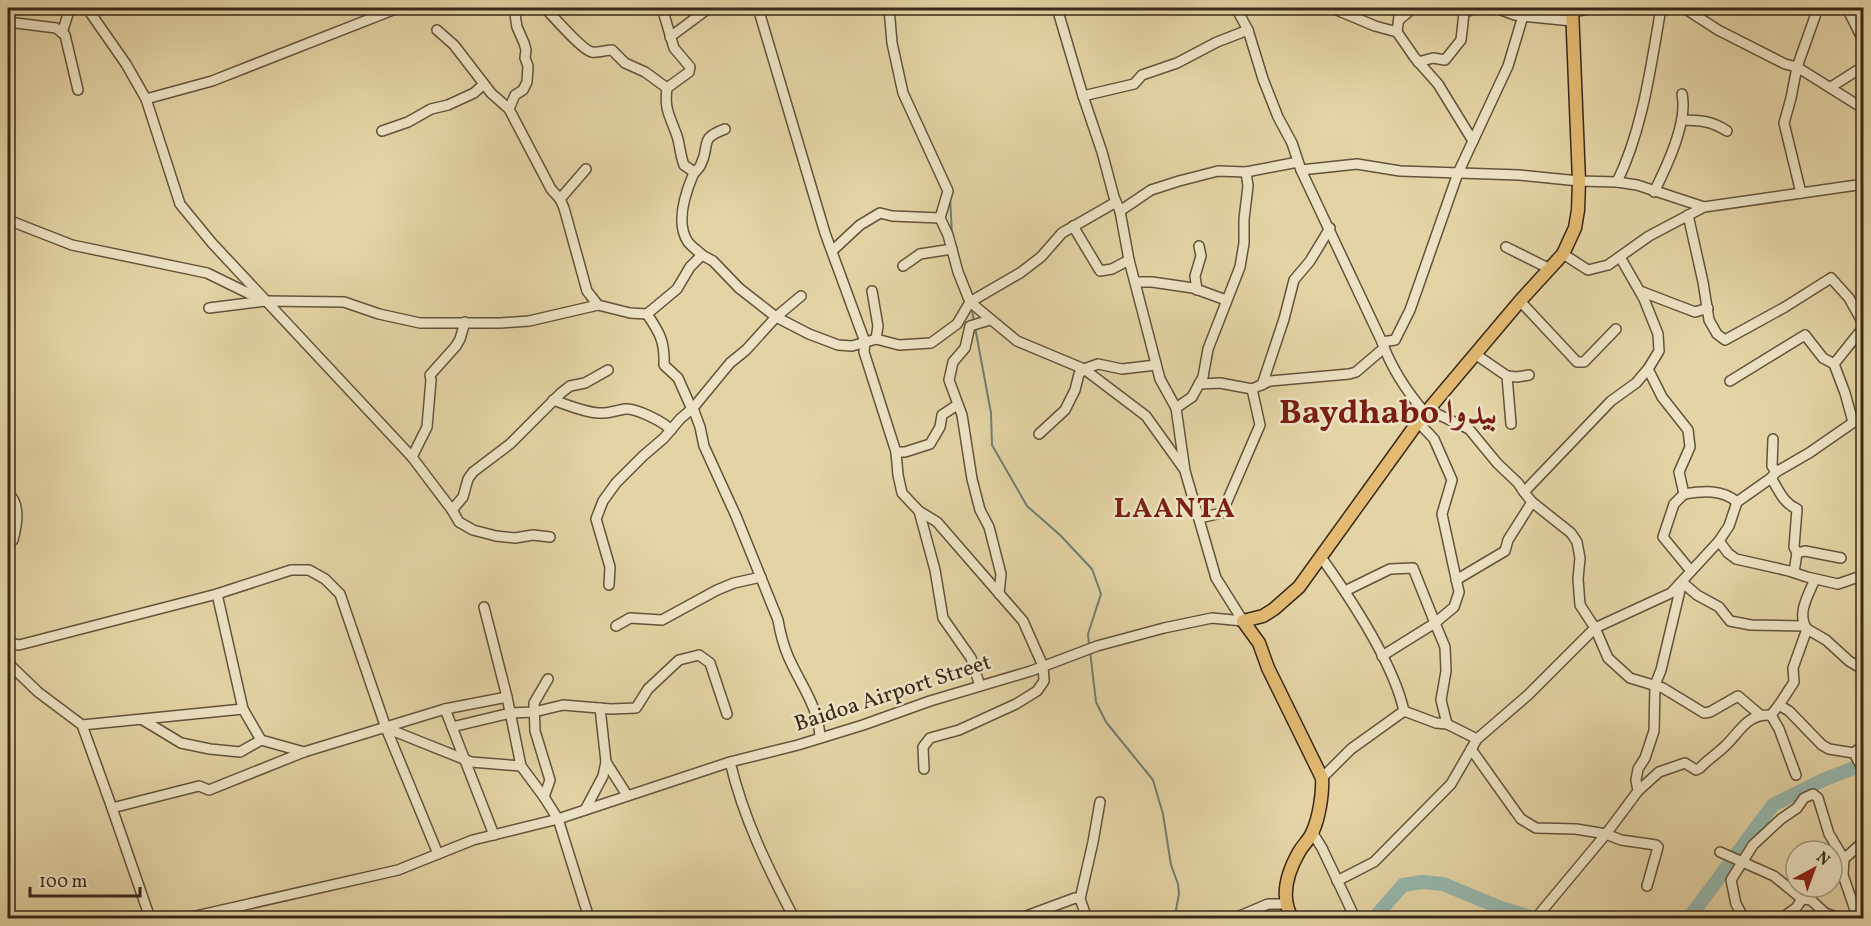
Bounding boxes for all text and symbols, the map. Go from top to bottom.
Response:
district label: Baydhabo بيدوا [1279,391,1497,438]
district label: LAANTA [1114,490,1236,529]
street label: Baidoa Airport Street [791,647,996,740]
north arrow [1784,839,1844,899]
text: N [1811,847,1834,872]
scale bar [30,860,140,898]
text: 100 m [39,870,88,895]

